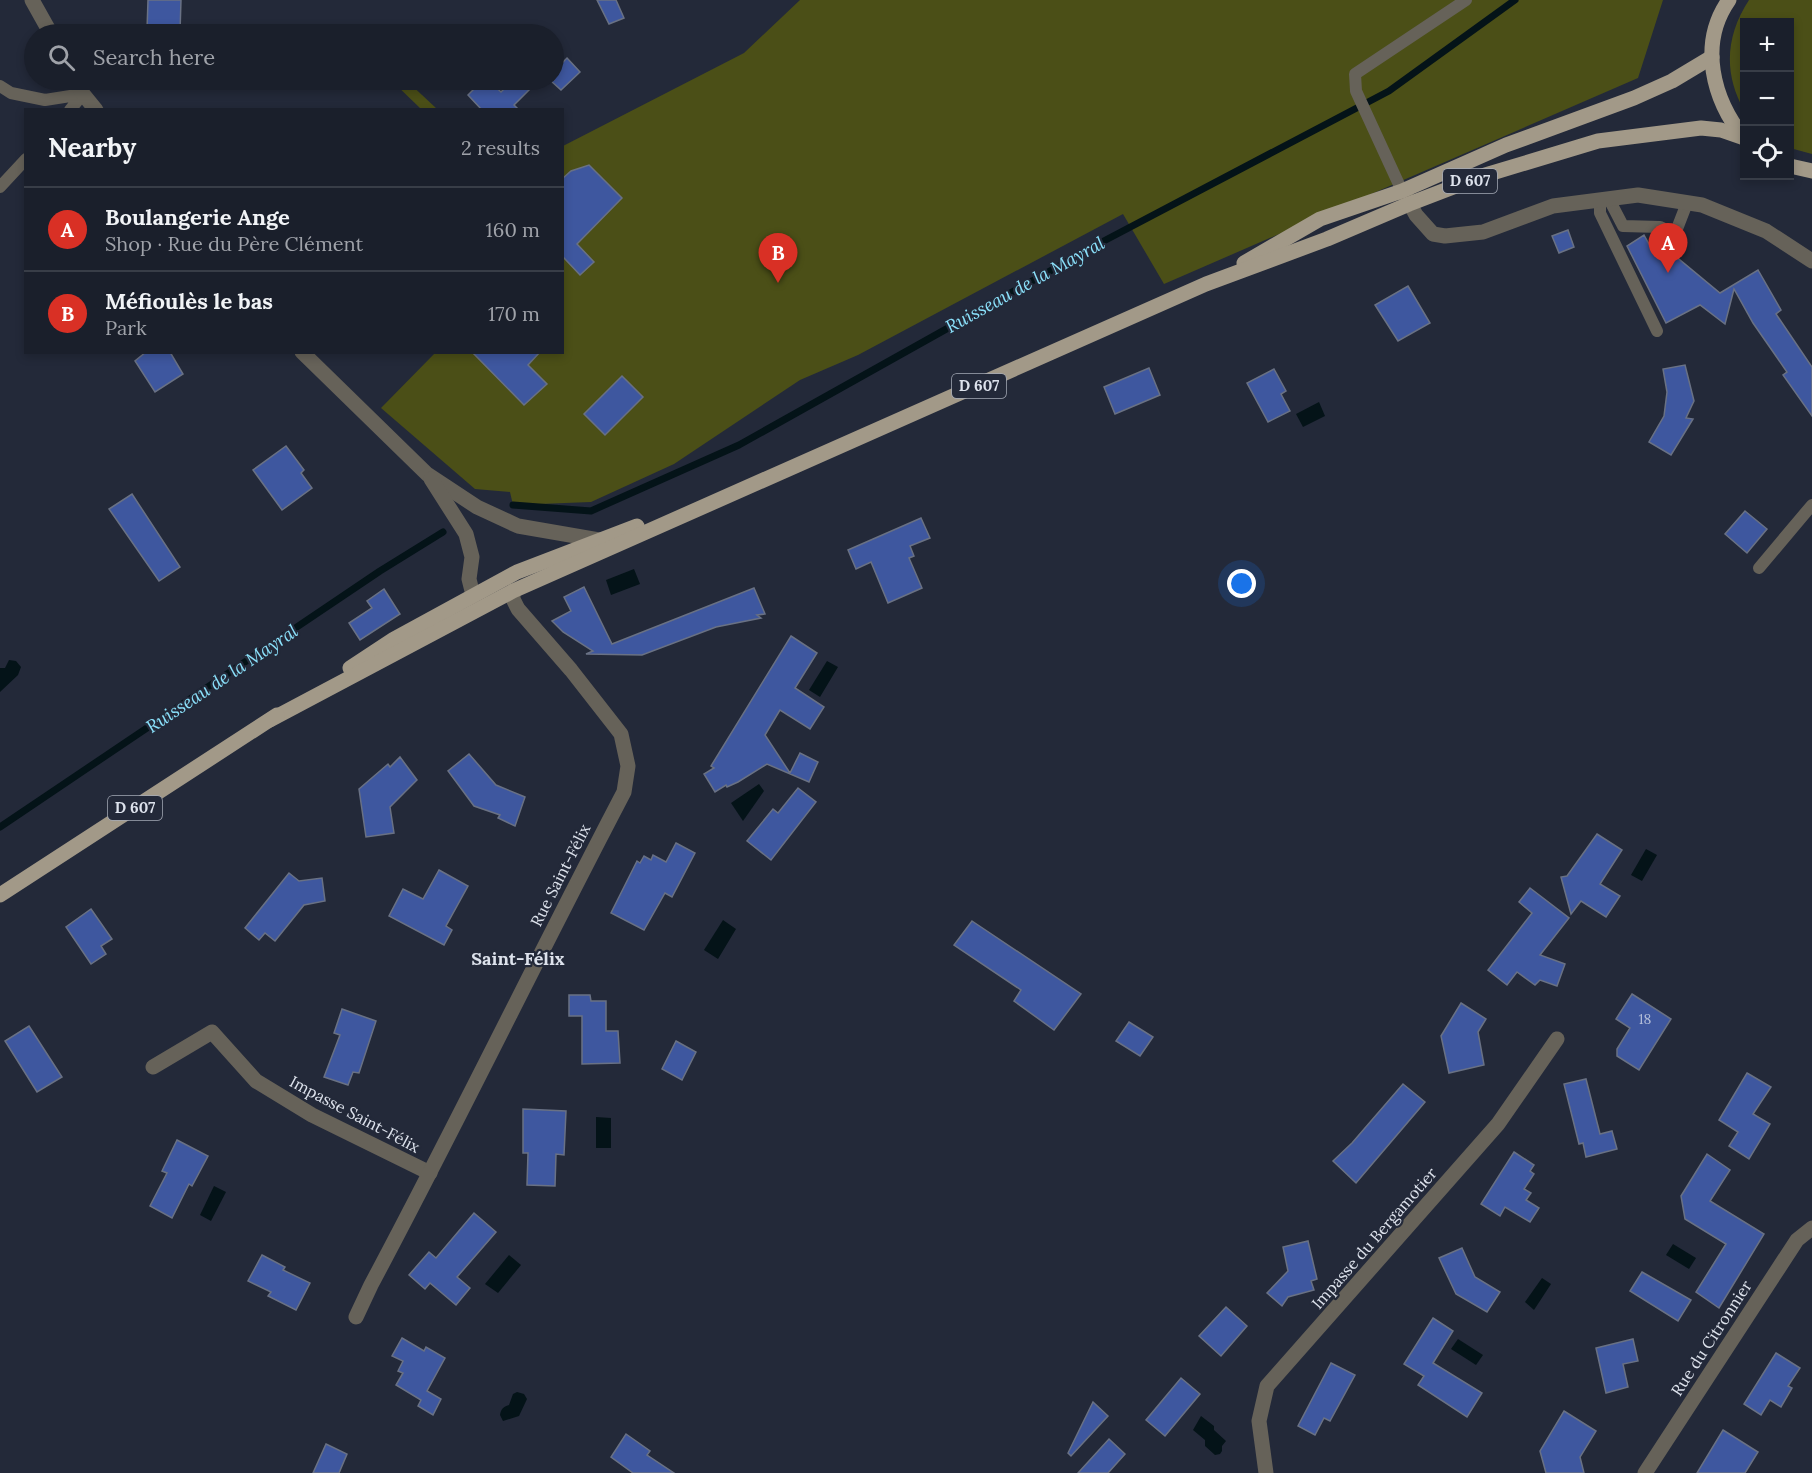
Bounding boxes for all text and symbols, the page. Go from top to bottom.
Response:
map controls [1740,18,1794,180]
button: + [1740,18,1794,72]
search box [24,24,564,90]
icon: search [45,41,78,74]
text: Search here [93,43,215,71]
button: − [1740,72,1794,126]
button: locate [1740,126,1794,180]
text: Nearby [48,131,136,164]
text: 2 results [461,135,540,160]
road number: D 607 [1443,169,1497,193]
text: Boulangerie Ange [105,203,290,231]
text: A [61,217,74,242]
text: 160 m [486,217,540,242]
pin: A [1648,224,1688,273]
text: Shop · Rue du Père Clément [105,231,363,256]
water label: Ruisseau de la Mayral [941,231,1108,338]
pin: B [758,234,798,283]
text: Méfioulès le bas [105,287,273,315]
text: B [61,301,74,326]
text: 170 m [488,301,540,326]
text: Park [105,315,147,340]
road number: D 607 [952,374,1006,398]
your location [1227,569,1256,598]
water label: Ruisseau de la Mayral [141,619,302,738]
road number: D 607 [108,796,162,820]
street label: Rue Saint-Félix [526,820,595,930]
district label: Saint-Félix [471,947,565,970]
house number: 18 [1639,1010,1652,1028]
street label: Impasse Saint-Félix [286,1071,424,1157]
street label: Impasse du Bergamotier [1307,1163,1441,1313]
street label: Rue du Citronnier [1666,1276,1756,1399]

